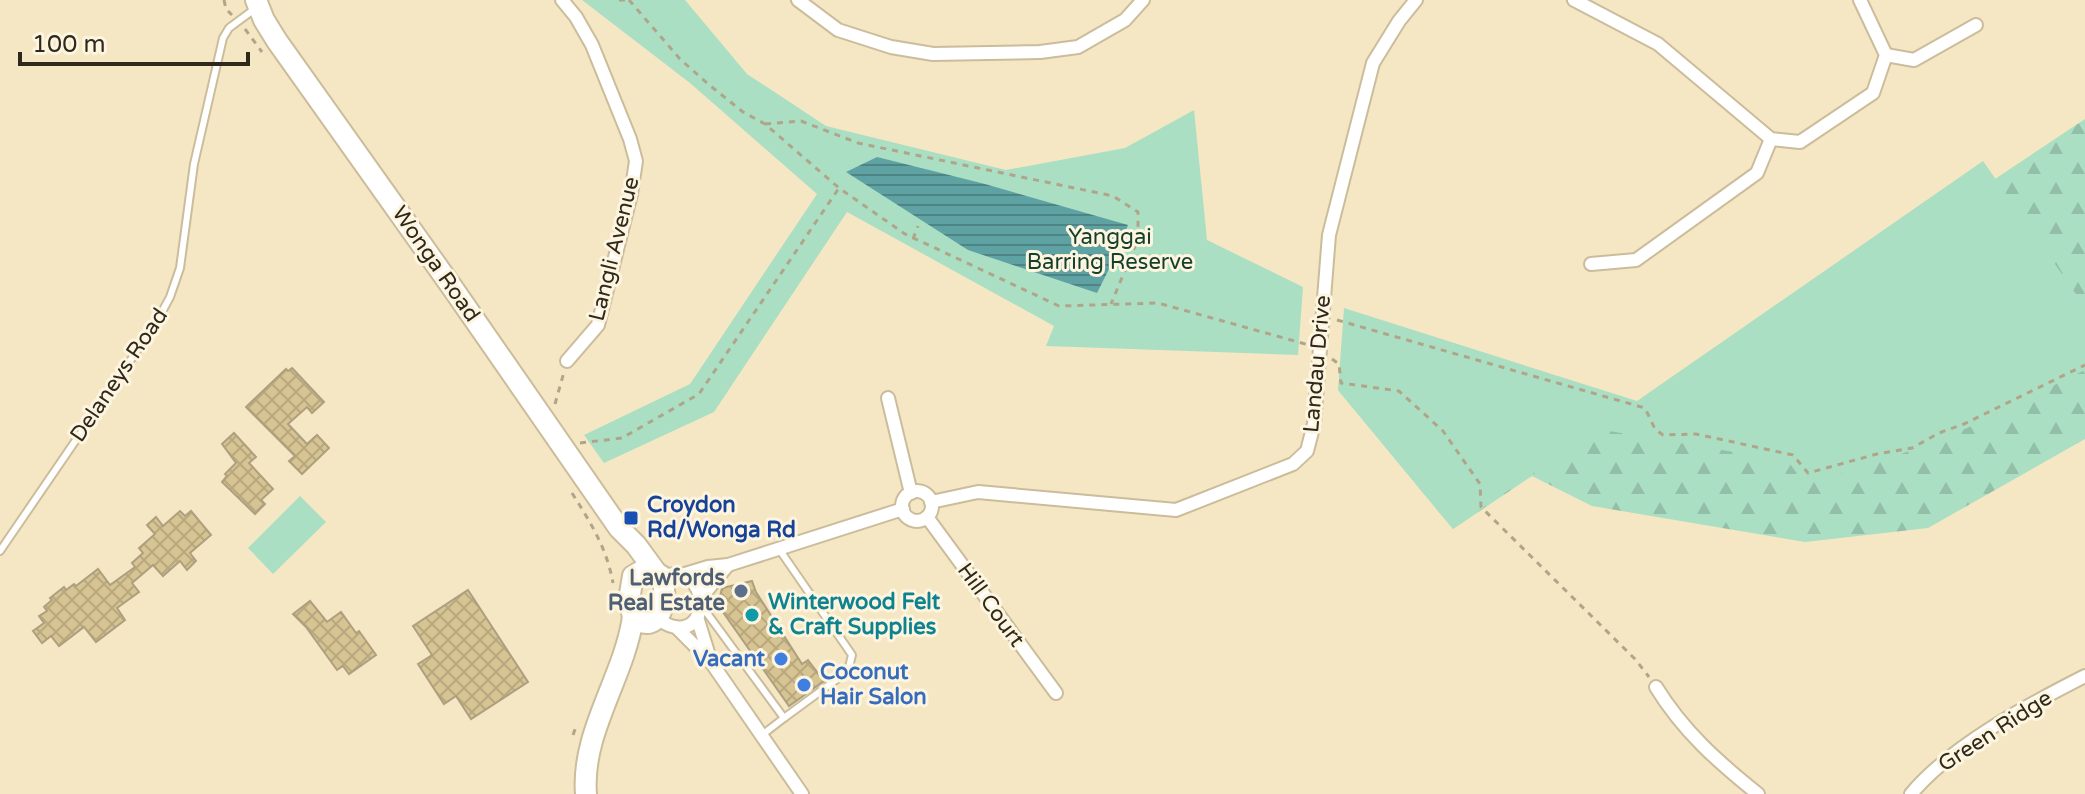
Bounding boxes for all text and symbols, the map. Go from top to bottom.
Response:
scale bar [20,16,248,66]
text: 100 m [32,30,106,59]
street label: Langli Avenue [584,174,644,324]
street label: Wonga Road [387,201,485,327]
park label: Yanggai Barring Reserve [1027,224,1193,275]
street label: Landau Drive [1298,294,1336,434]
street label: Delaneys Road [65,303,173,447]
place label: Croydon Rd/Wonga Rd [647,492,796,543]
marker: Croydon Rd/Wonga Rd [622,509,640,527]
street label: Hill Court [952,558,1030,652]
place label: Lawfords Real Estate [608,565,725,616]
marker: Lawfords Real Estate [732,582,750,600]
place label: Winterwood Felt & Craft Supplies [768,589,941,640]
marker: Winterwood Felt & Craft Supplies [743,606,761,624]
place label: Vacant [693,646,766,672]
marker: Vacant [772,650,790,668]
place label: Coconut Hair Salon [820,659,927,710]
marker: Coconut Hair Salon [795,676,813,694]
street label: Green Ridge [1933,685,2057,777]

